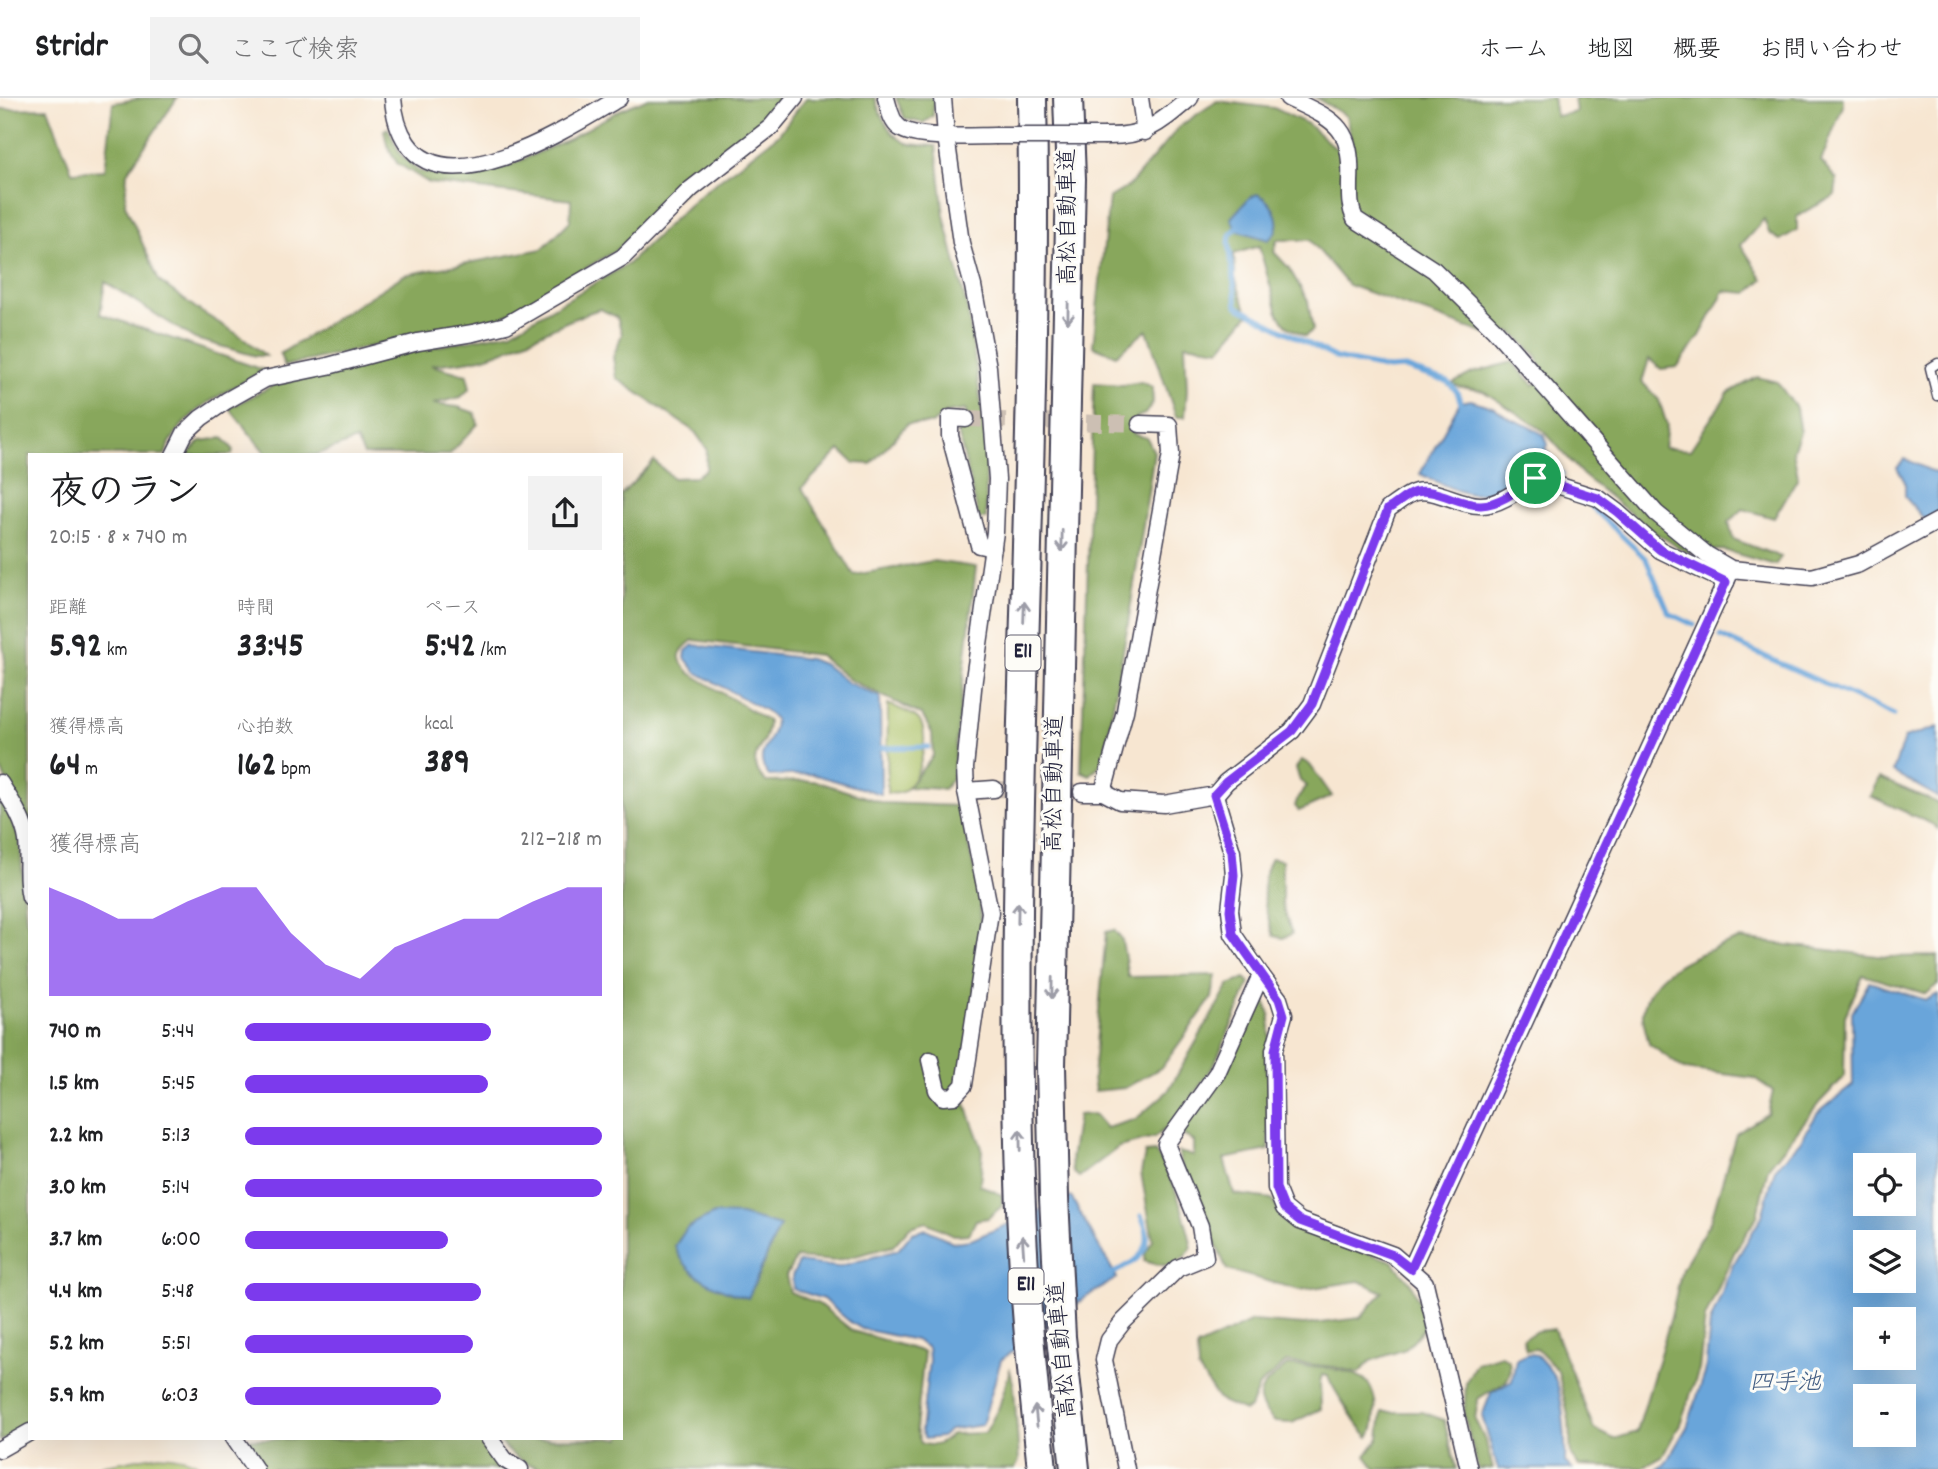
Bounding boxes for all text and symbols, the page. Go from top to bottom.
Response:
search box [150,17,640,80]
text: Stridr [35,25,108,72]
icon: search [174,29,212,67]
text: ここで検索 [230,33,360,70]
text: ホーム [1478,34,1549,68]
text: 地図 [1587,34,1635,68]
text: 概要 [1673,34,1721,68]
text: お問い合わせ [1759,34,1903,68]
street label: 高松自動車道 [1053,148,1086,286]
one-way arrow [1061,301,1075,324]
pin [1505,448,1565,508]
icon: arrive [1516,459,1554,497]
text: 夜のラン [49,468,201,523]
button: share [528,476,602,550]
text: 20:15 · 8 × 740 m [49,522,188,555]
one-way arrow [1056,529,1069,552]
text: 距離 [49,596,87,623]
text: 時間 [237,596,275,623]
text: ペース [424,596,480,623]
one-way arrow [1018,601,1031,624]
text: 5.92 [49,623,102,673]
text: 33:45 [237,623,304,673]
text: 5:42 [424,623,476,673]
road number: E11 [1006,636,1040,670]
text: km [102,638,128,665]
text: /km [476,638,507,665]
text: kcal [424,712,453,739]
text: 獲得標高 [49,715,125,742]
text: 心拍数 [237,715,294,742]
street label: 高松自動車道 [1038,715,1074,853]
text: 389 [424,739,470,789]
text: 64 [49,742,81,792]
text: 162 [237,742,277,792]
text: m [81,757,98,784]
text: bpm [277,757,311,784]
text: 212–218 m [520,824,602,857]
text: 獲得標高 [49,830,141,863]
one-way arrow [1011,902,1025,925]
one-way arrow [1046,977,1059,1000]
text: 740 m [49,1016,101,1049]
text: 5:44 [161,1016,195,1049]
text: 1.5 km [49,1068,99,1101]
text: 5:45 [161,1068,196,1101]
text: 2.2 km [49,1120,103,1153]
text: 5:13 [161,1120,191,1153]
one-way arrow [1013,1129,1026,1152]
map controls [1853,1153,1916,1447]
button: locate [1853,1153,1916,1216]
text: 3.0 km [49,1172,106,1205]
text: 5:14 [161,1172,190,1205]
text: 3.7 km [49,1224,102,1257]
text: 6:00 [161,1224,201,1257]
button: layers [1853,1230,1916,1293]
one-way arrow [1016,1235,1029,1258]
road number: E11 [1009,1268,1044,1304]
text: 4.4 km [49,1276,102,1309]
text: 5:48 [161,1276,194,1309]
street label: 高松自動車道 [1042,1280,1086,1420]
button: + [1853,1307,1916,1370]
text: 5.2 km [49,1328,104,1361]
text: 5:51 [161,1328,191,1361]
water label: 四手池 [1749,1367,1822,1401]
text: 5.9 km [49,1380,105,1413]
text: 6:03 [161,1380,199,1413]
button: − [1853,1384,1916,1447]
one-way arrow [1030,1405,1043,1428]

